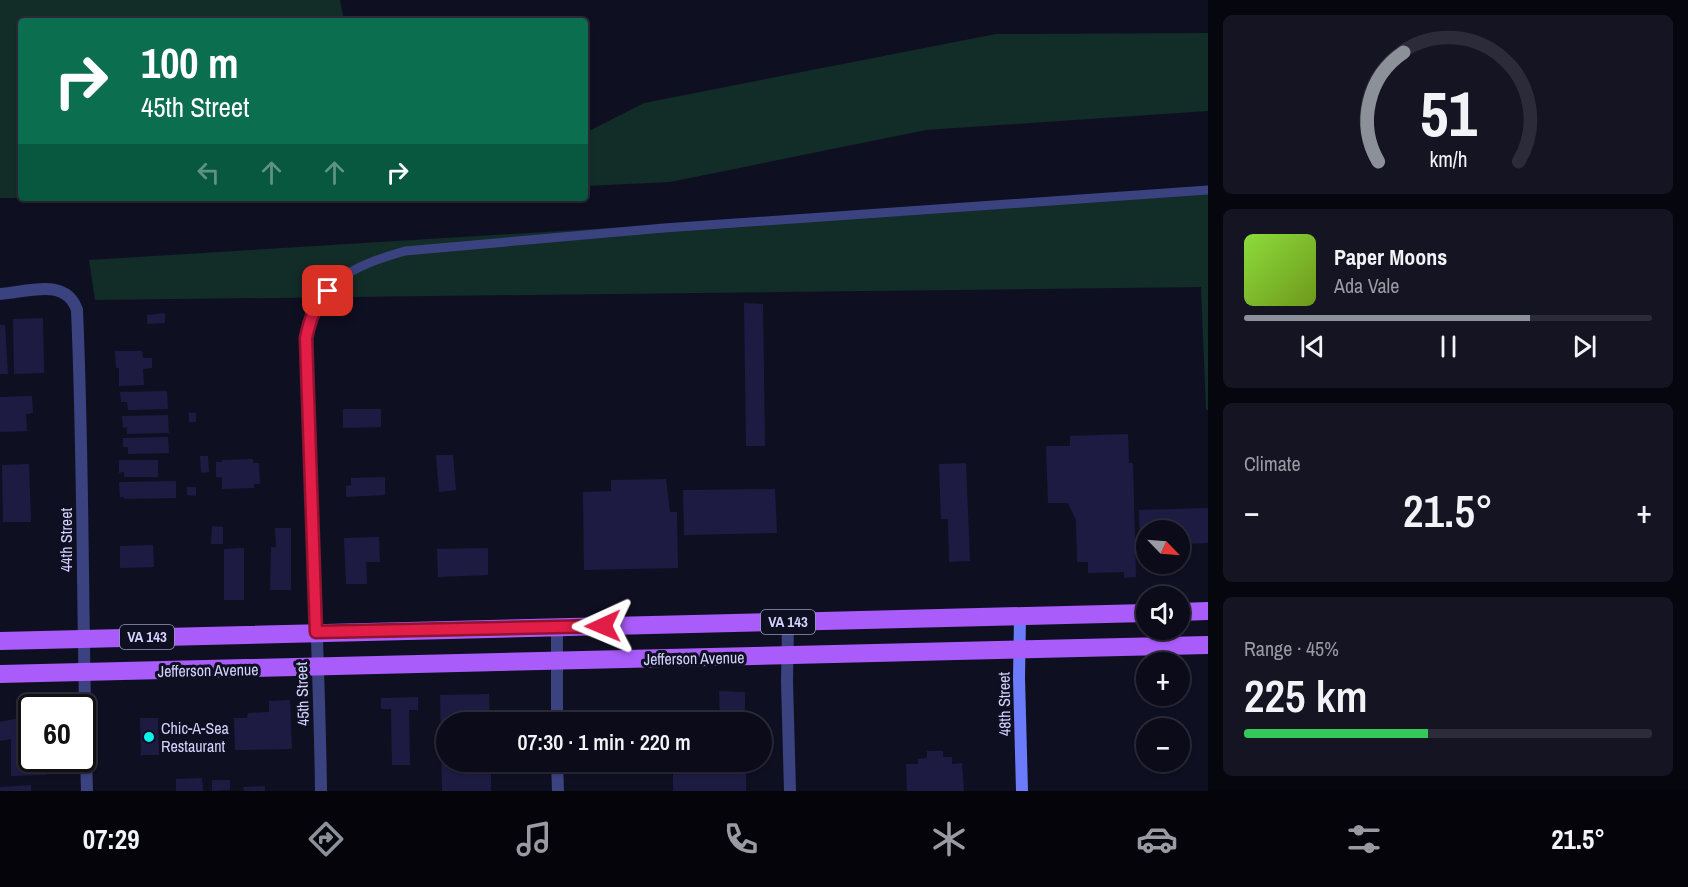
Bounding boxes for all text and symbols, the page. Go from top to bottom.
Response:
text: 100 m [141,35,239,91]
icon: right [42,42,120,120]
text: 51 [1420,71,1477,155]
text: 45th Street [141,89,249,125]
text: km/h [1429,145,1467,174]
icon: left [192,156,225,189]
icon: ahead [255,156,288,189]
icon: ahead [318,156,351,189]
icon: right [381,156,414,189]
text: Paper Moons [1334,242,1447,272]
pin [302,265,353,316]
text: Ada Vale [1334,272,1399,299]
icon: arrive [311,274,344,307]
icon: previous [1296,330,1329,363]
icon: pause [1432,330,1465,363]
icon: next [1568,330,1601,363]
text: Climate [1244,450,1301,477]
text: 21.5° [1403,480,1493,541]
text: − [1244,489,1260,533]
text: + [1636,489,1652,533]
street label: 44th Street [55,508,77,572]
north arrow [1136,520,1190,574]
map controls [1136,520,1190,772]
button: sound [1136,586,1190,640]
position arrow [571,594,635,658]
road number: VA 143 [761,610,815,634]
road number: VA 143 [120,625,174,649]
text: Range · 45% [1244,635,1339,662]
street label: Jefferson Avenue [643,646,745,670]
button: + [1136,652,1190,706]
street label: Jefferson Avenue [157,658,259,682]
street label: 45th Street [290,661,314,726]
text: 225 km [1244,665,1368,726]
street label: 48th Street [992,671,1016,736]
speed limit sign: 60 [18,694,96,772]
place label: Chic-A-Sea Restaurant [161,717,230,757]
button: − [1136,718,1190,772]
text: 07:30 · 1 min · 220 m [517,727,691,757]
marker: Chic-A-Sea Restaurant [142,730,156,744]
icon: directions [305,818,347,860]
icon: music [513,818,555,860]
icon: phone [720,818,762,860]
icon: climate [928,818,970,860]
icon: car [1136,818,1178,860]
icon: filters [1343,818,1385,860]
text: 07:29 [83,821,139,857]
text: 21.5° [1551,821,1605,857]

